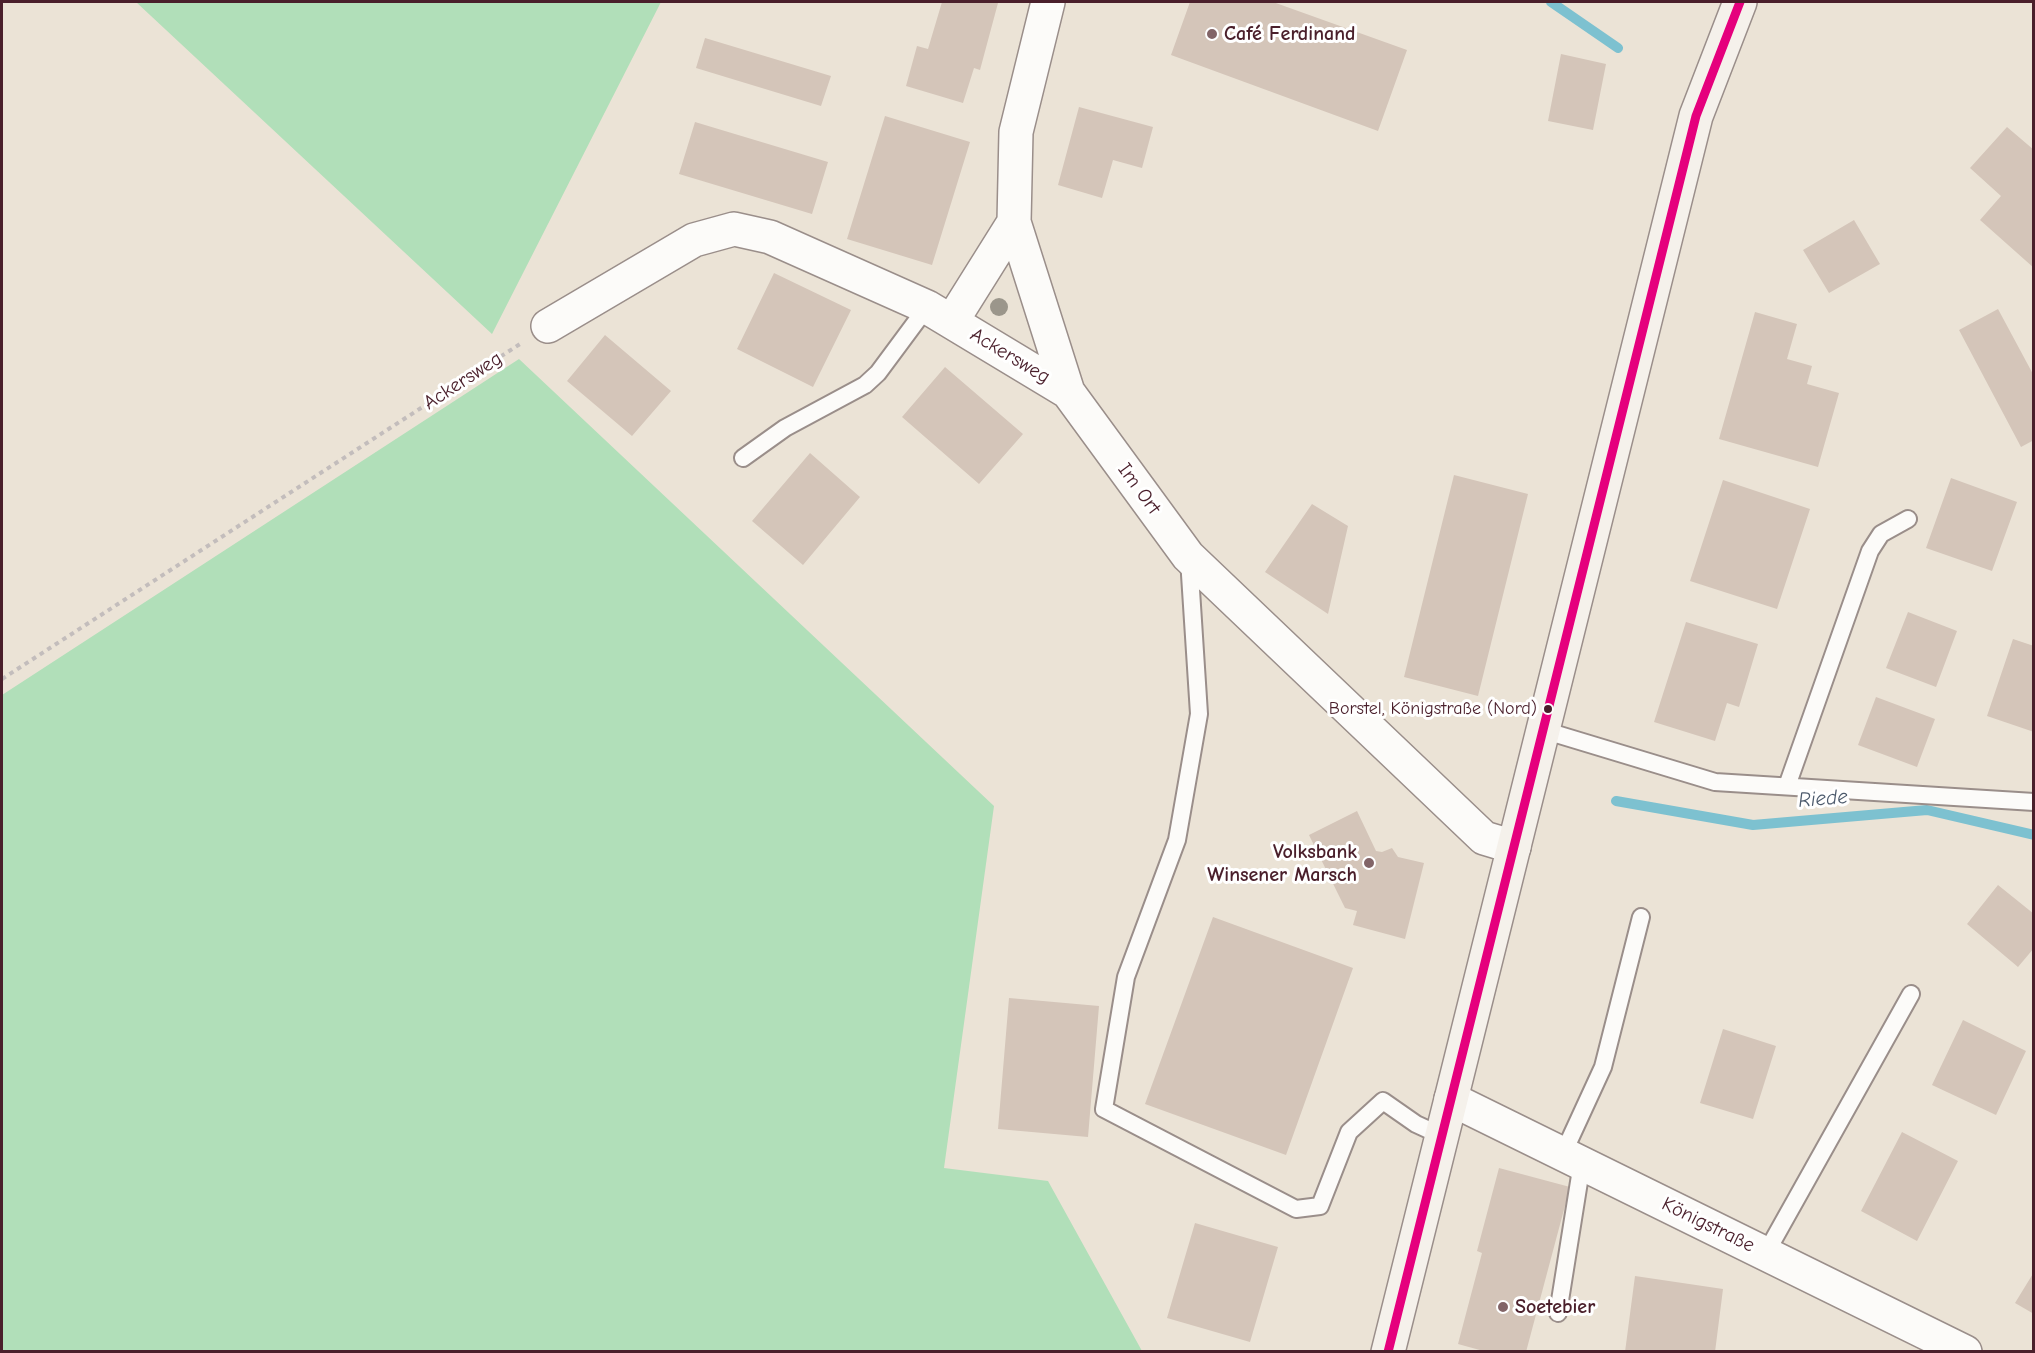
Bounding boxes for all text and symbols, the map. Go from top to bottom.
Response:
place label: Café Ferdinand [1224,22,1355,46]
marker: Café Ferdinand [1205,27,1219,41]
street label: Ackersweg [966,323,1054,389]
street label: Ackersweg [419,347,507,415]
street label: Im Ort [1112,459,1166,519]
place label: Borstel, Königstraße (Nord) [1329,698,1537,720]
marker: Borstel, Königstraße (Nord) [1542,703,1554,715]
water label: Riede [1797,784,1849,814]
place label: Volksbank Winsener Marsch [1207,840,1357,887]
marker: Volksbank Winsener Marsch [1362,856,1376,870]
street label: Königstraße [1658,1192,1758,1258]
place label: Soetebier [1515,1295,1595,1319]
marker: Soetebier [1496,1300,1510,1314]

